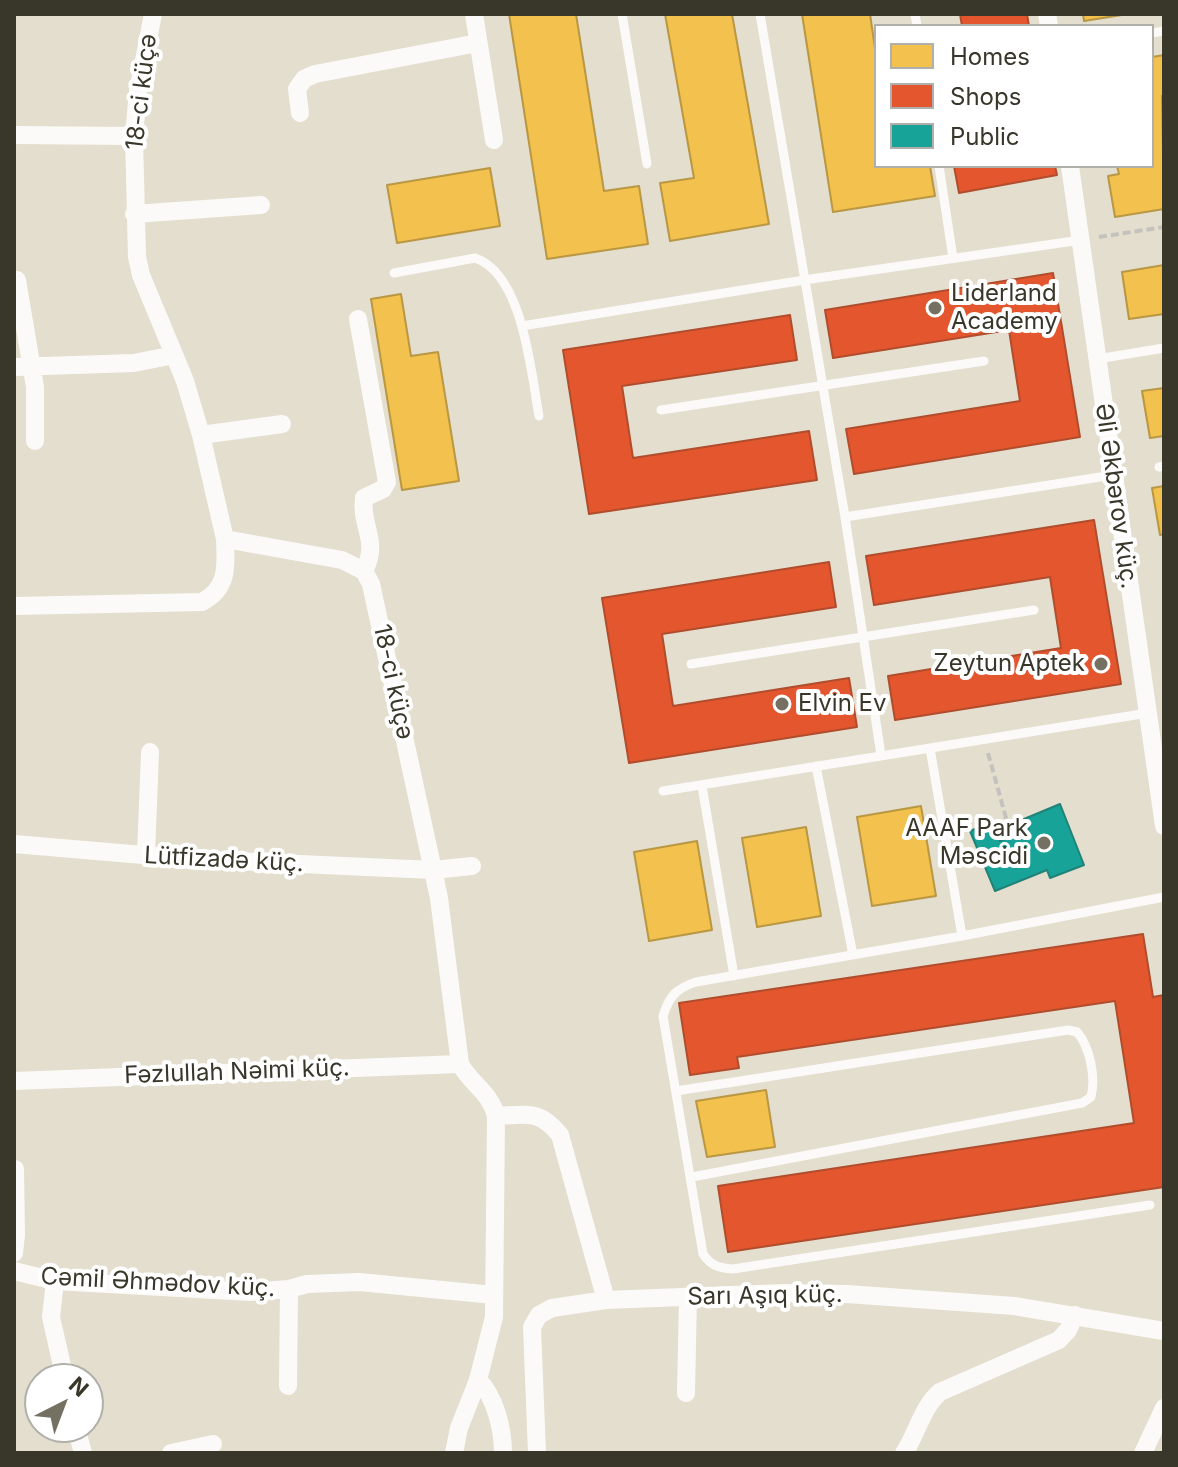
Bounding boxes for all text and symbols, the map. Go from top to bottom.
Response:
legend [874,24,1154,168]
street label: 18-ci küçə [121,32,163,152]
text: Homes [950,42,1030,71]
text: Shops [950,82,1021,111]
text: Public [950,122,1020,151]
place label: Liderland Academy [951,280,1058,336]
marker: Liderland Academy [926,299,944,317]
street label: Əli Əkbərov küç. [1089,401,1143,591]
street label: 18-ci küçə [367,622,419,742]
place label: Zeytun Aptek [934,650,1085,678]
marker: Zeytun Aptek [1092,655,1110,673]
place label: Elvin Ev [798,690,886,718]
marker: Elvin Ev [773,695,791,713]
place label: AAAF Park Məscidi [905,815,1028,871]
marker: AAAF Park Məscidi [1035,834,1053,852]
street label: Lütfizadə küç. [143,841,305,879]
street label: Fəzlullah Nəimi küç. [124,1054,350,1090]
street label: Cəmil Əhmədov küç. [40,1262,276,1304]
street label: Sarı Aşıq küç. [687,1280,843,1312]
north arrow [24,1363,104,1443]
text: N [64,1371,94,1402]

